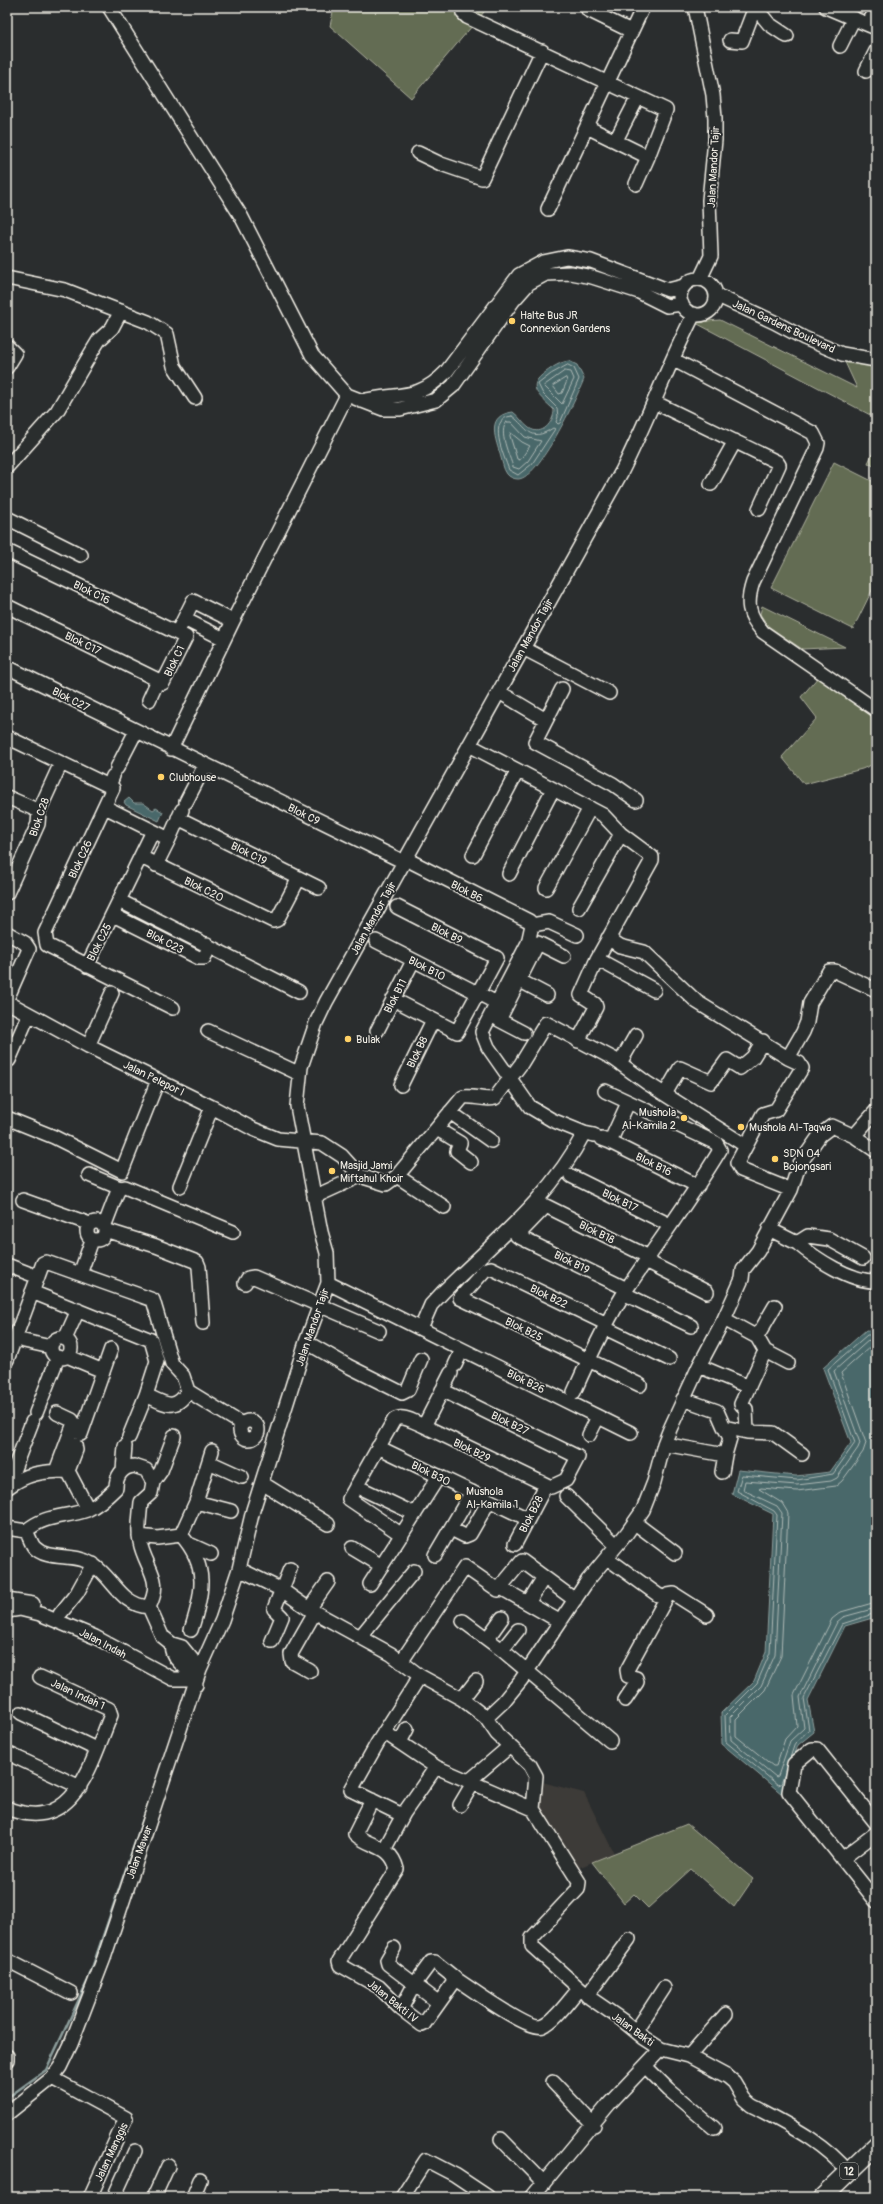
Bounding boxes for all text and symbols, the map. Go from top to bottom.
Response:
street label: Jalan Mandor Tajir [705,126,722,208]
street label: Jalan Gardens Boulevard [731,297,837,356]
place label: Halte Bus JR Connexion Gardens [520,309,610,335]
marker: Halte Bus JR Connexion Gardens [507,316,517,326]
street label: Blok C16 [71,578,112,607]
street label: Jalan Mandor Tajir [505,596,556,674]
street label: Blok C17 [63,629,103,658]
street label: Blok C1 [161,644,187,679]
street label: Blok C27 [50,684,92,715]
place label: Clubhouse [169,771,217,784]
marker: Clubhouse [156,772,166,782]
street label: Blok C28 [27,796,52,838]
street label: Blok C9 [286,801,322,828]
street label: Blok C26 [66,838,95,881]
street label: Blok C19 [229,839,269,868]
street label: Blok C20 [182,874,226,905]
street label: Blok B6 [449,878,485,905]
street label: Jalan Mandor Tajir [348,879,399,957]
street label: Blok B9 [429,920,465,947]
street label: Blok C25 [84,921,114,963]
street label: Blok C23 [144,926,186,956]
street label: Blok B10 [406,954,447,983]
street label: Blok B11 [381,977,410,1015]
place label: Bulak [356,1033,380,1046]
marker: Bulak [343,1034,353,1044]
street label: Blok B8 [404,1034,431,1070]
street label: Jalan Pelepor I [121,1058,186,1099]
place label: Mushola Al-Kamila 2 [622,1106,676,1132]
marker: Mushola Al-Kamila 2 [679,1113,689,1123]
place label: Mushola Al-Taqwa [749,1121,831,1134]
marker: Mushola Al-Taqwa [736,1122,746,1132]
place label: SDN 04 Bojongsari [783,1147,831,1173]
street label: Blok B16 [634,1150,674,1179]
marker: SDN 04 Bojongsari [770,1154,780,1164]
place label: Masjid Jami Miftahul Khoir [340,1159,403,1185]
marker: Masjid Jami Miftahul Khoir [327,1166,337,1176]
street label: Blok B17 [600,1186,640,1215]
street label: Blok B18 [577,1218,617,1247]
street label: Blok B19 [552,1248,592,1277]
street label: Blok B22 [528,1282,570,1311]
street label: Jalan Mandor Tajir [293,1286,332,1368]
street label: Blok B25 [503,1315,545,1344]
street label: Blok B26 [505,1367,547,1396]
street label: Blok B27 [489,1409,531,1438]
street label: Blok B29 [451,1436,493,1465]
street label: Blok B30 [409,1458,452,1488]
place label: Mushola Al-Kamila 1 [466,1485,518,1511]
marker: Mushola Al-Kamila 1 [453,1492,463,1502]
street label: Blok B28 [517,1493,546,1535]
street label: Jalan Indah [77,1626,129,1661]
street label: Jalan Indah 1 [49,1676,107,1713]
street label: Jalan Mawar [124,1824,155,1881]
street label: Jalan Bakti IV [365,1977,420,2026]
street label: Jalan Bakti [609,2010,656,2049]
street label: Jalan Manggis [92,2121,131,2184]
road number: 12 [840,2163,858,2179]

